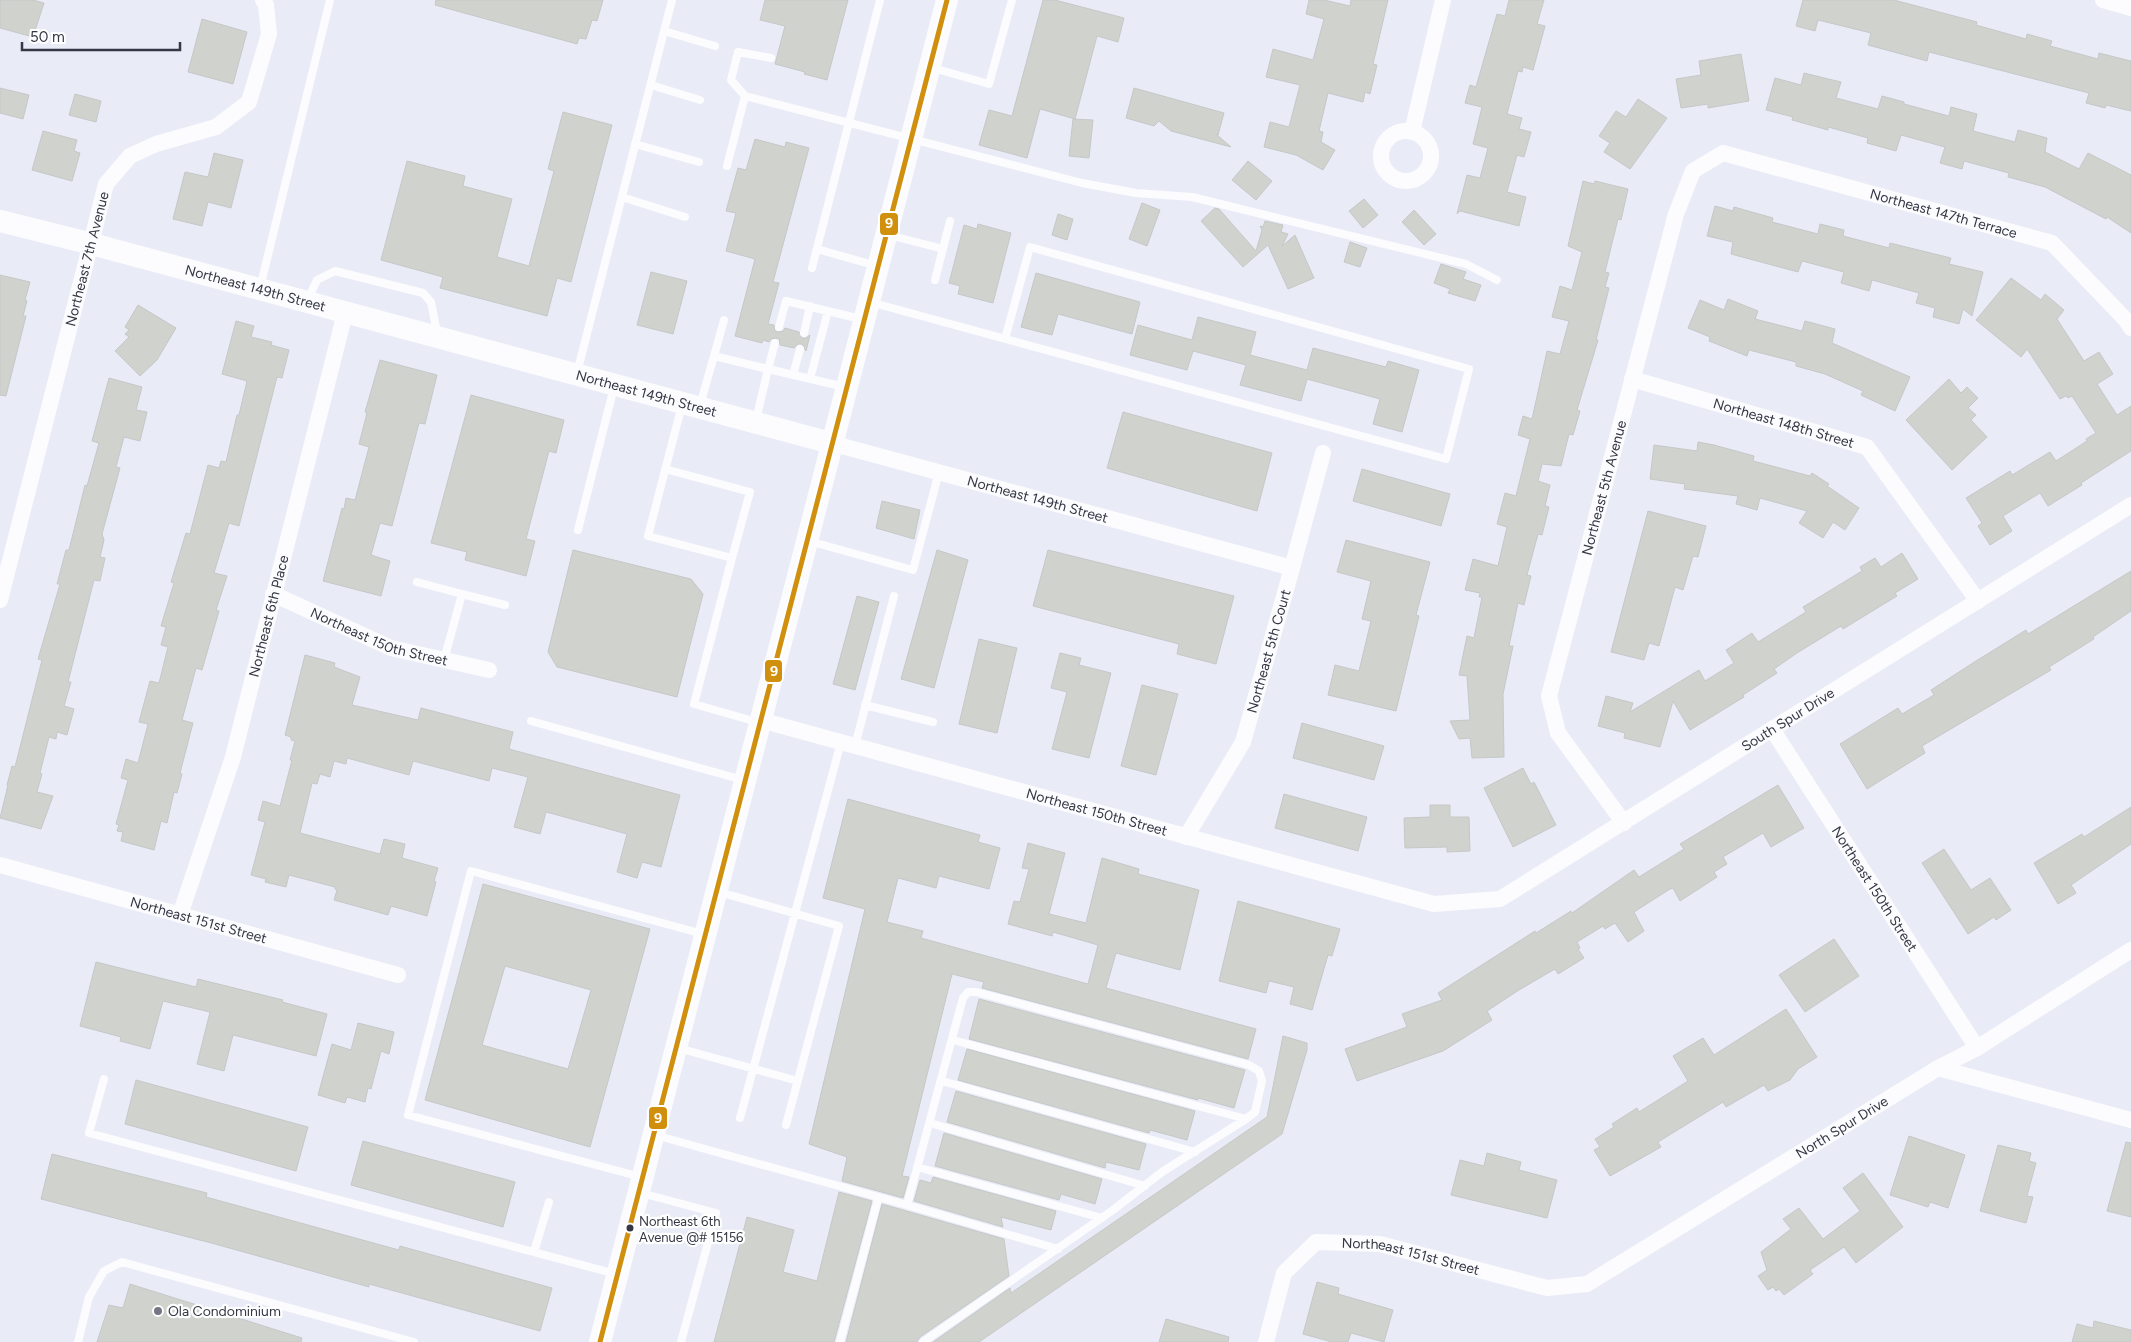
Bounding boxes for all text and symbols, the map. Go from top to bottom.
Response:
scale bar [22,20,180,52]
text: 50 m [30,28,65,46]
street label: Northeast 147th Terrace [1868,186,2019,242]
street label: Northeast 7th Avenue [62,190,113,328]
line badge: 9 [879,212,899,236]
text: 9 [885,215,893,232]
street label: Northeast 149th Street [183,261,328,316]
street label: Northeast 149th Street [574,367,719,421]
street label: Northeast 148th Street [1711,395,1856,452]
street label: Northeast 5th Avenue [1578,418,1630,557]
street label: Northeast 149th Street [965,472,1110,527]
street label: Northeast 6th Place [246,553,293,679]
street label: Northeast 5th Court [1244,588,1294,715]
street label: Northeast 150th Street [308,604,449,669]
line badge: 9 [764,659,783,683]
text: 9 [770,663,778,680]
street label: South Spur Drive [1738,684,1838,755]
street label: Northeast 150th Street [1024,785,1169,840]
street label: Northeast 150th Street [1828,823,1921,955]
street label: Northeast 151st Street [128,893,269,947]
street label: North Spur Drive [1793,1093,1892,1163]
line badge: 9 [648,1106,668,1130]
text: 9 [654,1110,662,1127]
place label: Northeast 6th Avenue @# 15156 [639,1214,743,1245]
marker: Northeast 6th Avenue @# 15156 [625,1223,635,1233]
street label: Northeast 151st Street [1341,1235,1481,1279]
place label: Ola Condominium [168,1303,281,1320]
marker: Ola Condominium [152,1305,164,1317]

